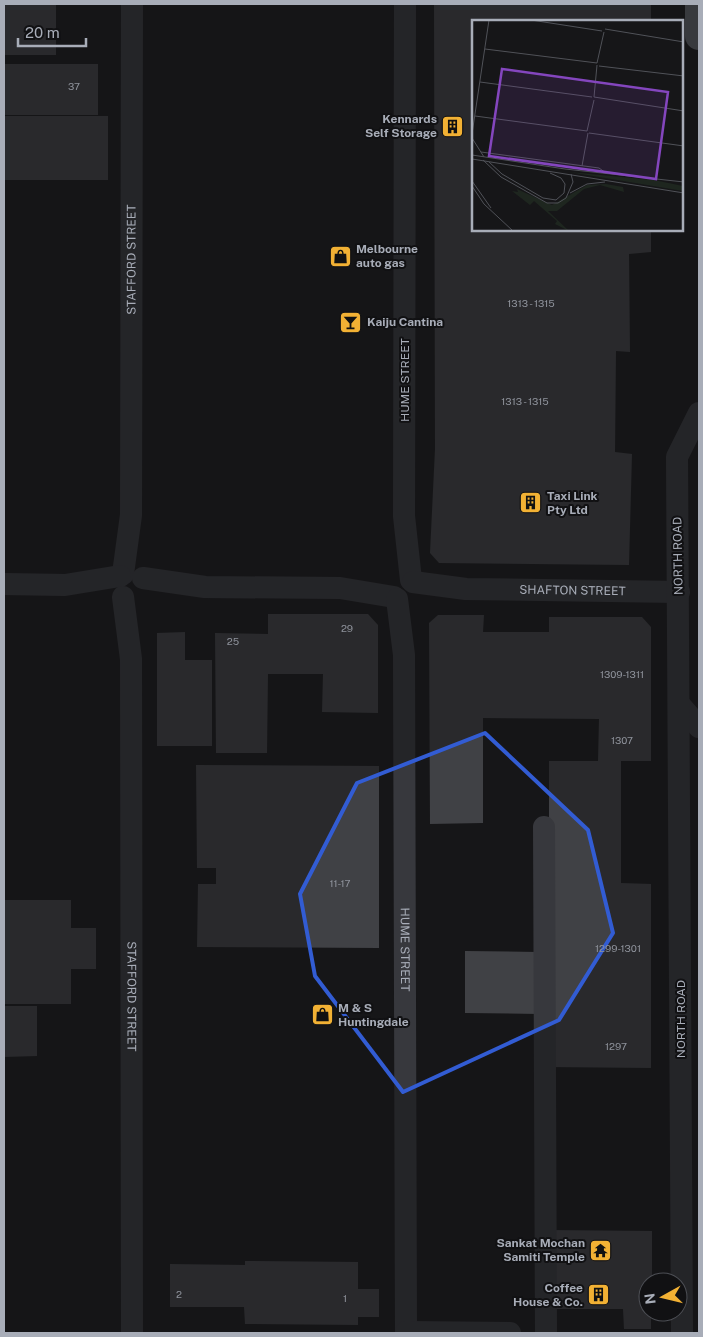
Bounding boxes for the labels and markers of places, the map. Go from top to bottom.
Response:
place label: Kennards Self Storage [365,112,437,140]
building icon: Kennards Self Storage [441,114,465,138]
place label: Melbourne auto gas [356,242,418,270]
shop icon: Melbourne auto gas [328,244,352,268]
bar icon: Kaiju Cantina [339,310,363,334]
place label: Kaiju Cantina [367,315,443,329]
place label: Taxi Link Pty Ltd [547,489,598,517]
building icon: Taxi Link Pty Ltd [519,491,543,515]
place label: M & S Huntingdale [338,1001,409,1029]
shop icon: M & S Huntingdale [310,1003,334,1027]
place label: Sankat Mochan Samiti Temple [497,1236,585,1264]
temple icon: Sankat Mochan Samiti Temple [589,1238,613,1262]
place label: Coffee House & Co. [513,1281,583,1309]
building icon: Coffee House & Co. [587,1283,611,1307]

